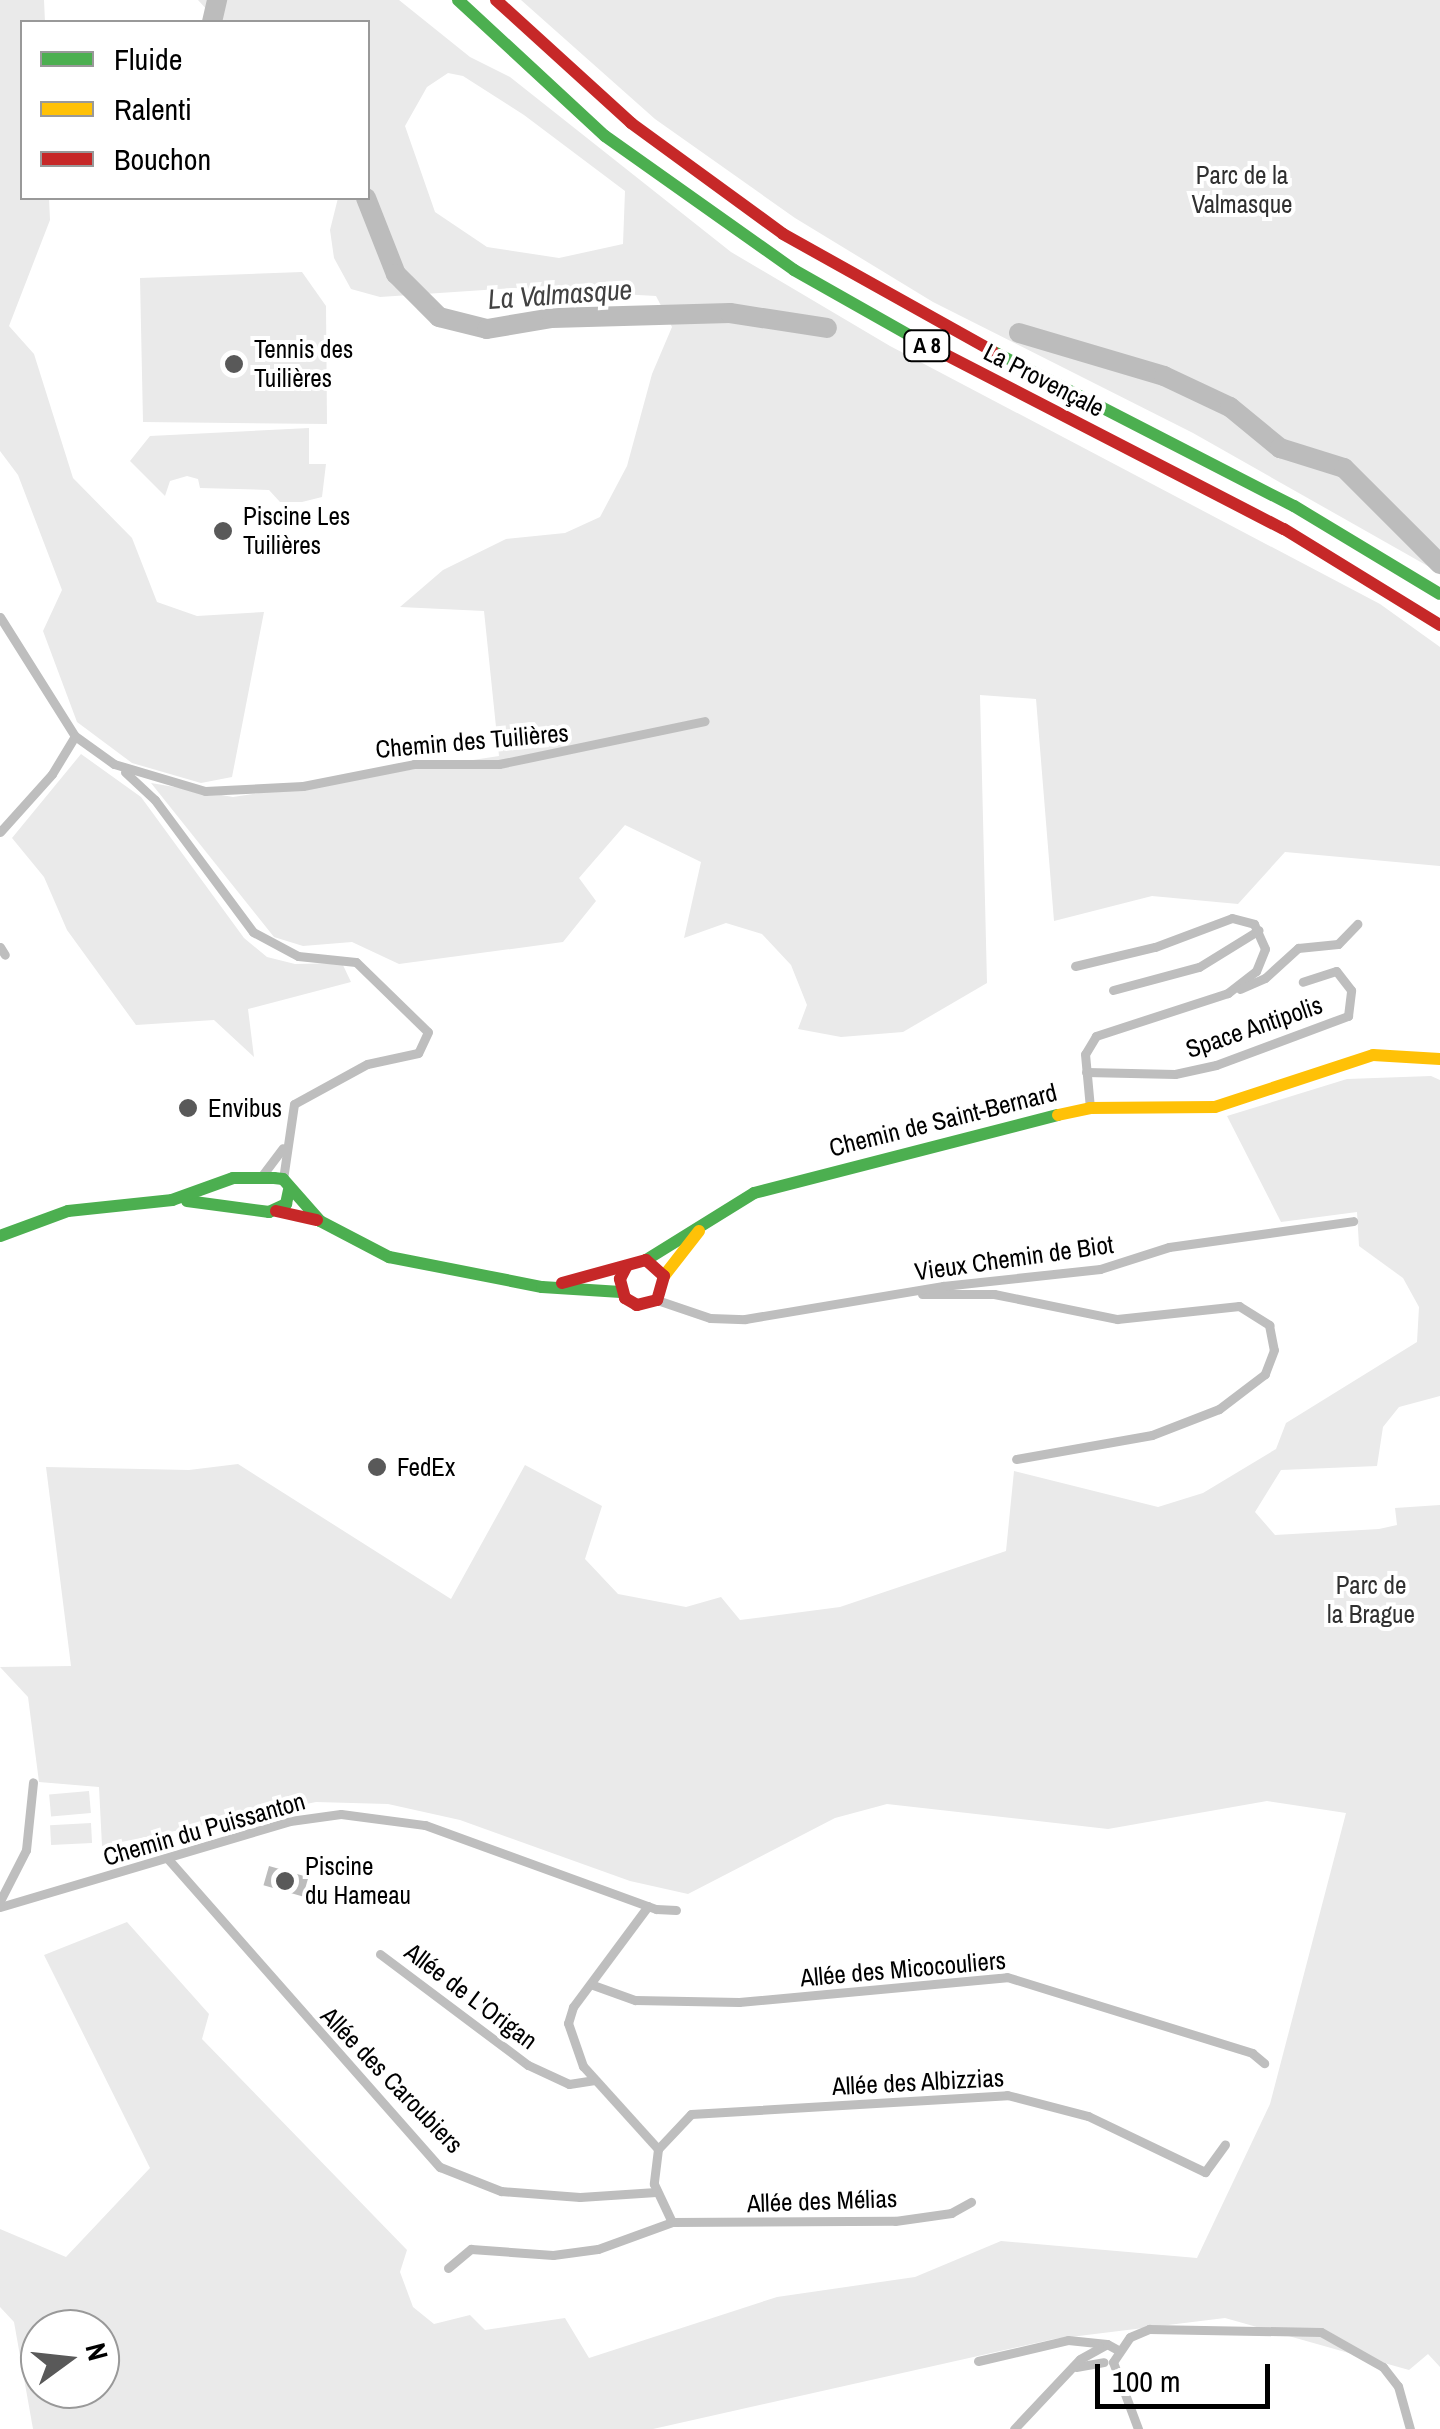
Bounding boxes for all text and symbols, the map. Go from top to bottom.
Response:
legend [20,20,370,200]
text: Fluide [114,39,182,79]
text: Ralenti [114,89,192,129]
text: Bouchon [114,139,211,179]
park label: Parc de la Valmasque [1191,161,1293,220]
water label: La Valmasque [487,272,633,316]
road number: A 8 [902,329,952,363]
place label: Tennis des Tuilières [254,335,353,394]
street label: La Provençale [979,337,1109,423]
marker: Tennis des Tuilières [223,353,245,375]
place label: Piscine Les Tuilières [243,502,350,561]
marker: Piscine Les Tuilières [212,520,234,542]
street label: Chemin des Tuilières [374,718,570,764]
street label: Space Antipolis [1181,989,1327,1065]
street label: Chemin de Saint-Bernard [826,1077,1060,1163]
place label: Envibus [208,1093,282,1123]
marker: Envibus [177,1097,199,1119]
street label: Vieux Chemin de Biot [913,1229,1115,1287]
place label: FedEx [397,1452,455,1482]
marker: FedEx [366,1456,388,1478]
park label: Parc de la Brague [1327,1571,1415,1630]
street label: Chemin du Puissanton [100,1786,308,1872]
place label: Piscine du Hameau [305,1852,411,1911]
marker: Piscine du Hameau [274,1870,296,1892]
street label: Allée de L'Origan [399,1937,543,2055]
street label: Allée des Micocouliers [799,1945,1007,1993]
street label: Allée des Caroubiers [315,2001,469,2159]
street label: Allée des Albizzias [831,2062,1005,2102]
street label: Allée des Mélias [746,2183,898,2219]
north arrow [20,2309,120,2409]
text: N [77,2339,118,2365]
scale bar [1100,2344,1275,2406]
text: 100 m [1112,2361,1180,2401]

